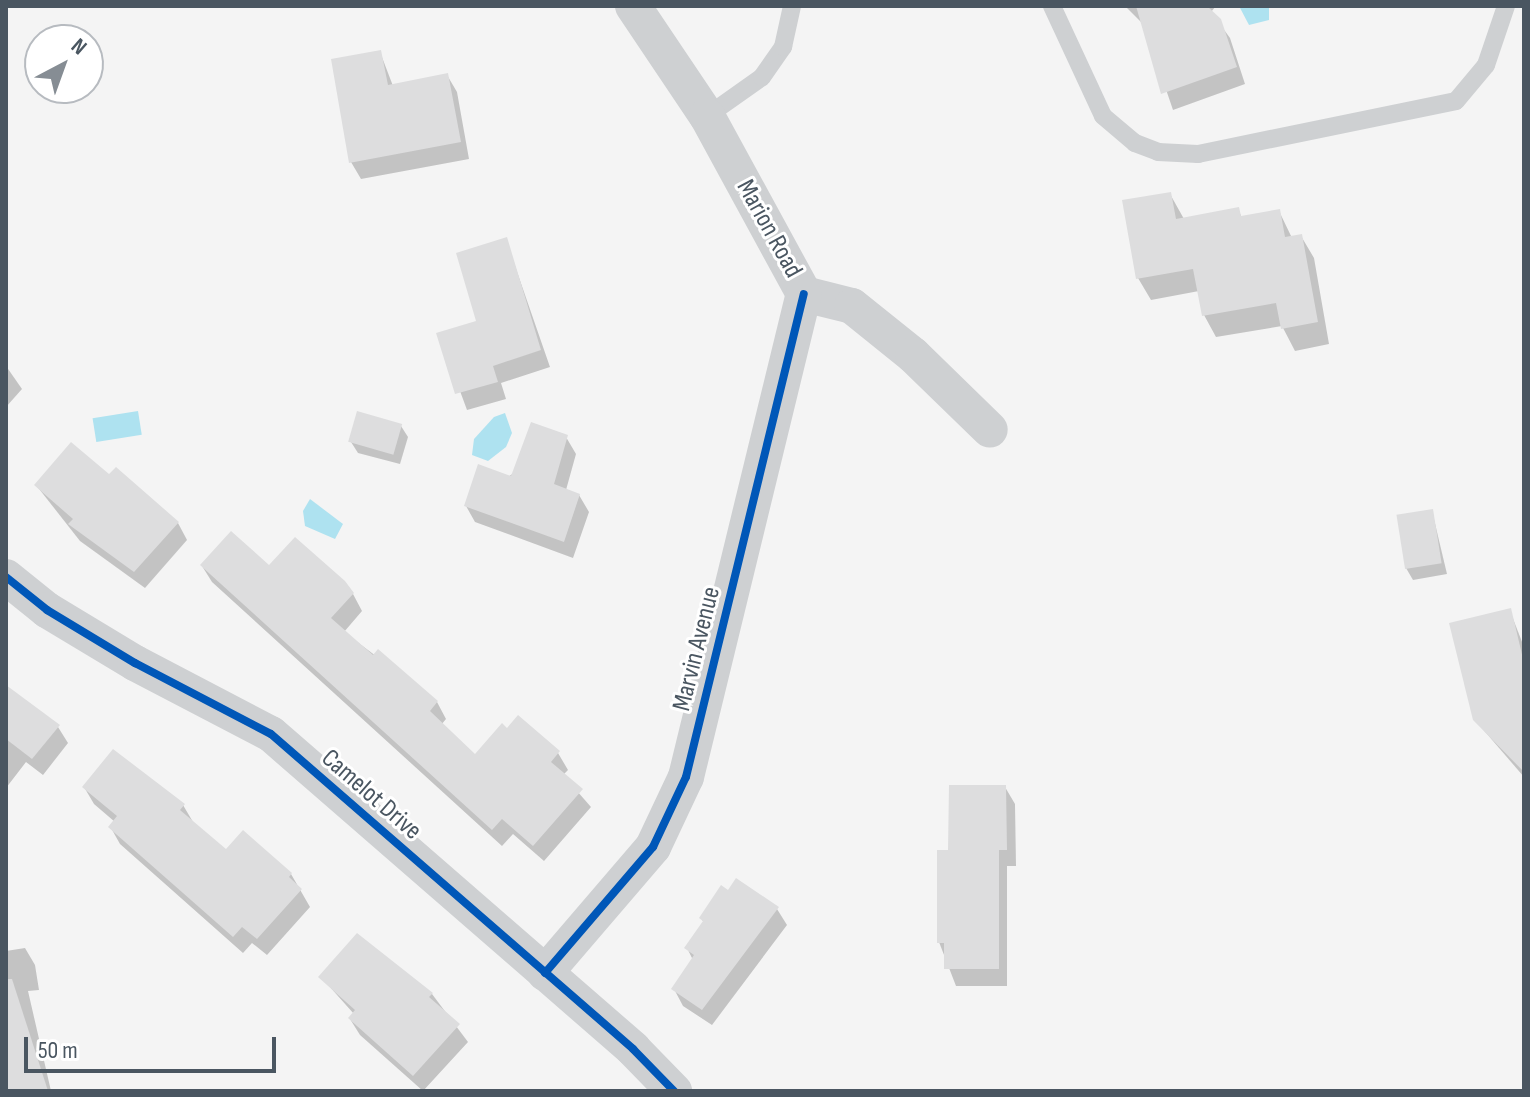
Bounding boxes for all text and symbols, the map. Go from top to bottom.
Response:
north arrow [24,24,104,104]
text: N [65,33,92,61]
street label: Marion Road [729,175,809,283]
street label: Marvin Avenue [667,584,727,714]
street label: Camelot Drive [315,743,427,847]
scale bar [28,1021,280,1071]
text: 50 m [38,1036,78,1065]

